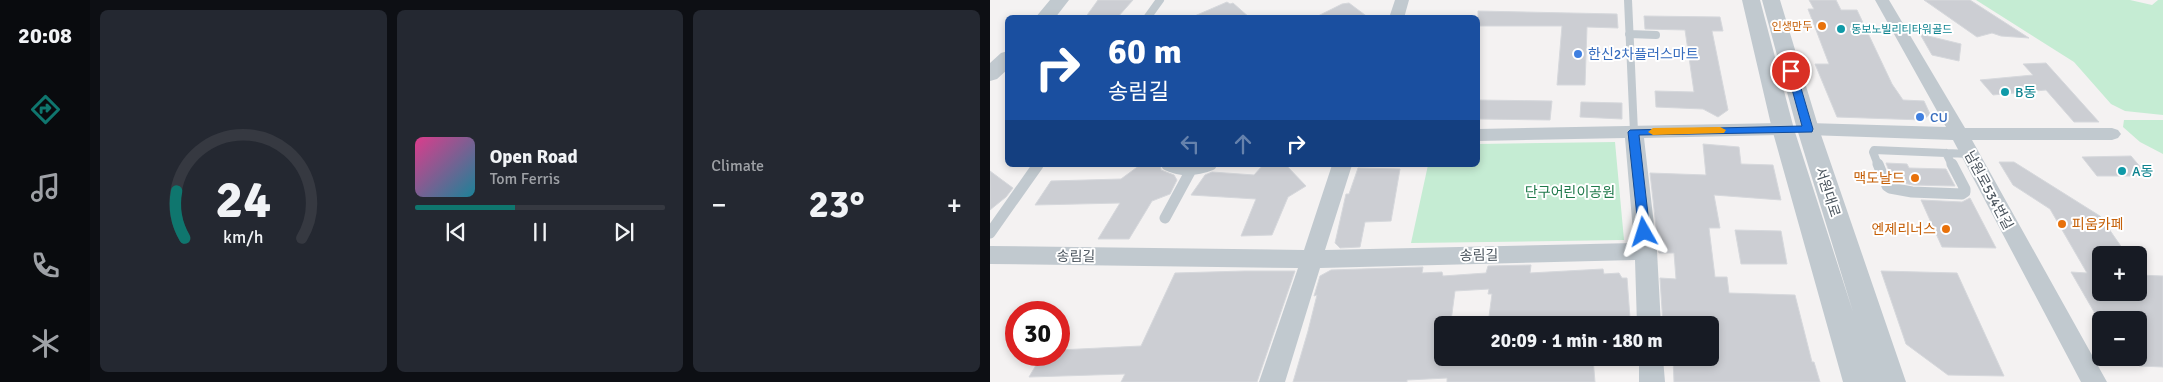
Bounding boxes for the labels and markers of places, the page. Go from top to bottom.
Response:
place label: 인생만두 [1772,20,1812,33]
marker: 인생만두 [1816,20,1828,32]
marker: 동보노빌리티타워골드 [1835,23,1847,35]
place label: 동보노빌리티타워골드 [1851,23,1952,36]
place label: 한신2차플러스마트 [1588,46,1699,63]
marker: 한신2차플러스마트 [1572,48,1584,60]
pin [1770,50,1812,92]
place label: B동 [2015,84,2036,101]
marker: B동 [1999,86,2011,98]
place label: CU [1930,109,1948,126]
marker: CU [1914,111,1926,123]
place label: A동 [2132,163,2154,180]
marker: A동 [2116,165,2128,177]
place label: 맥도날드 [1853,170,1905,187]
marker: 맥도날드 [1909,172,1921,184]
place label: 피움카페 [2072,216,2124,233]
marker: 피움카페 [2056,218,2068,230]
place label: 엔제리너스 [1872,221,1936,238]
marker: 엔제리너스 [1940,223,1952,235]

